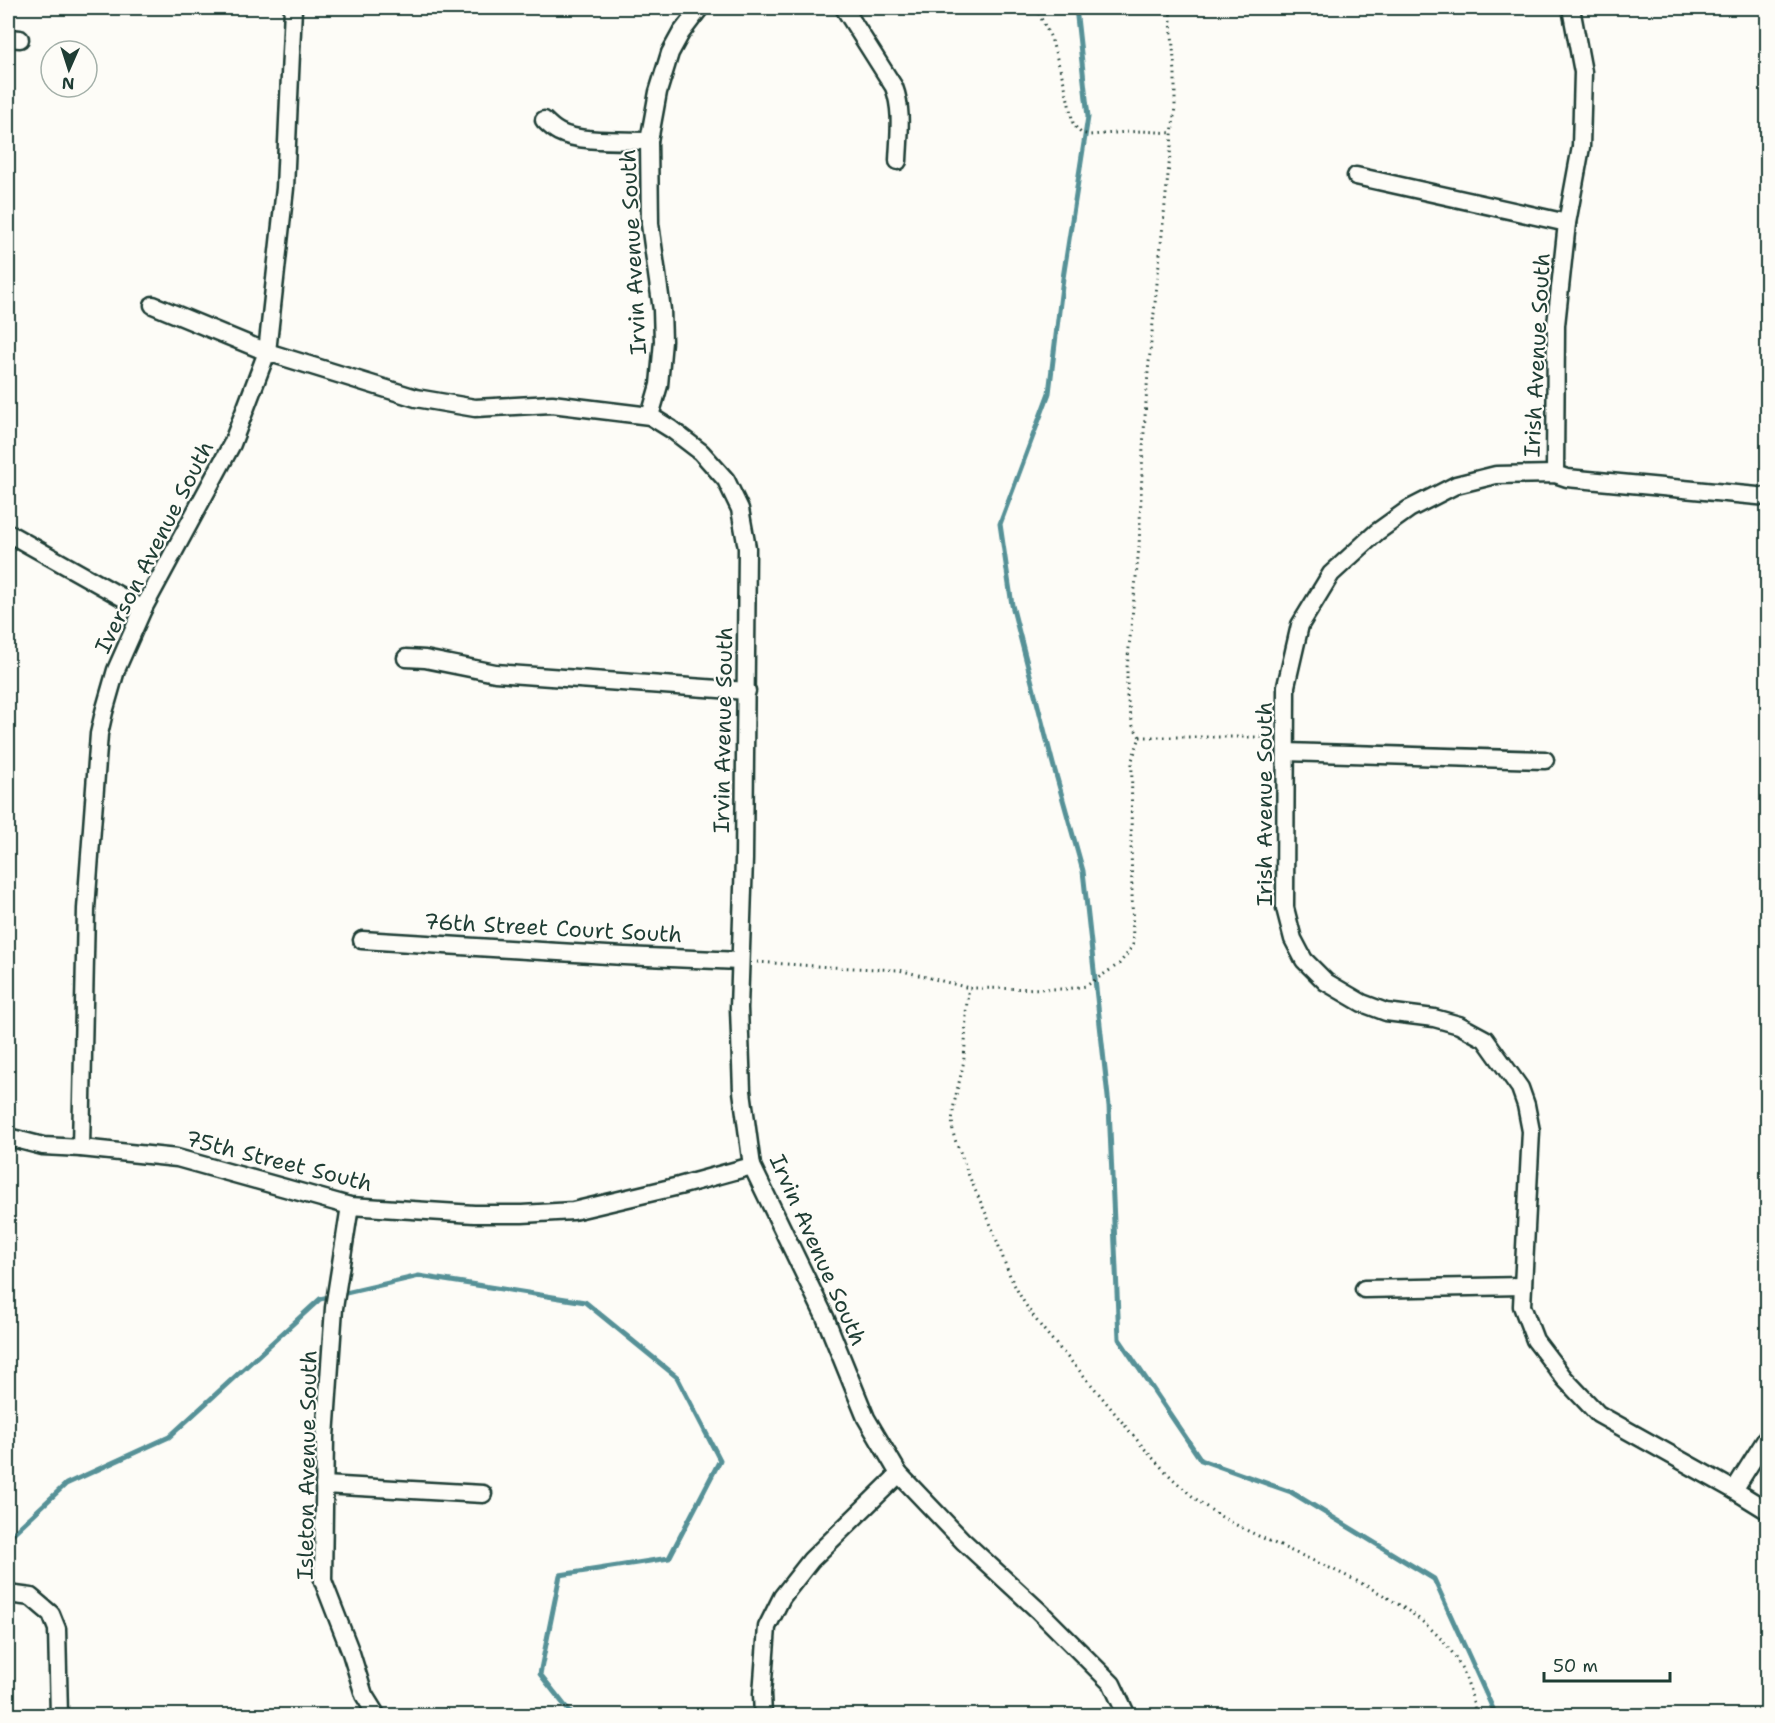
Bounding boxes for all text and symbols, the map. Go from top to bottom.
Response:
north arrow [39,39,99,99]
text: N [61,73,75,94]
street label: Irvin Avenue South [613,148,653,356]
street label: Irish Avenue South [1517,252,1557,458]
street label: Iverson Avenue South [88,436,220,658]
street label: Irvin Avenue South [707,627,739,833]
street label: Irish Avenue South [1250,702,1279,906]
street label: 76th Street Court South [423,907,683,949]
street label: 75th Street South [183,1124,375,1198]
street label: Irvin Avenue South [763,1150,873,1350]
street label: Isleton Avenue South [290,1350,324,1580]
scale bar [1544,1645,1670,1683]
text: 50 m [1553,1654,1598,1678]

